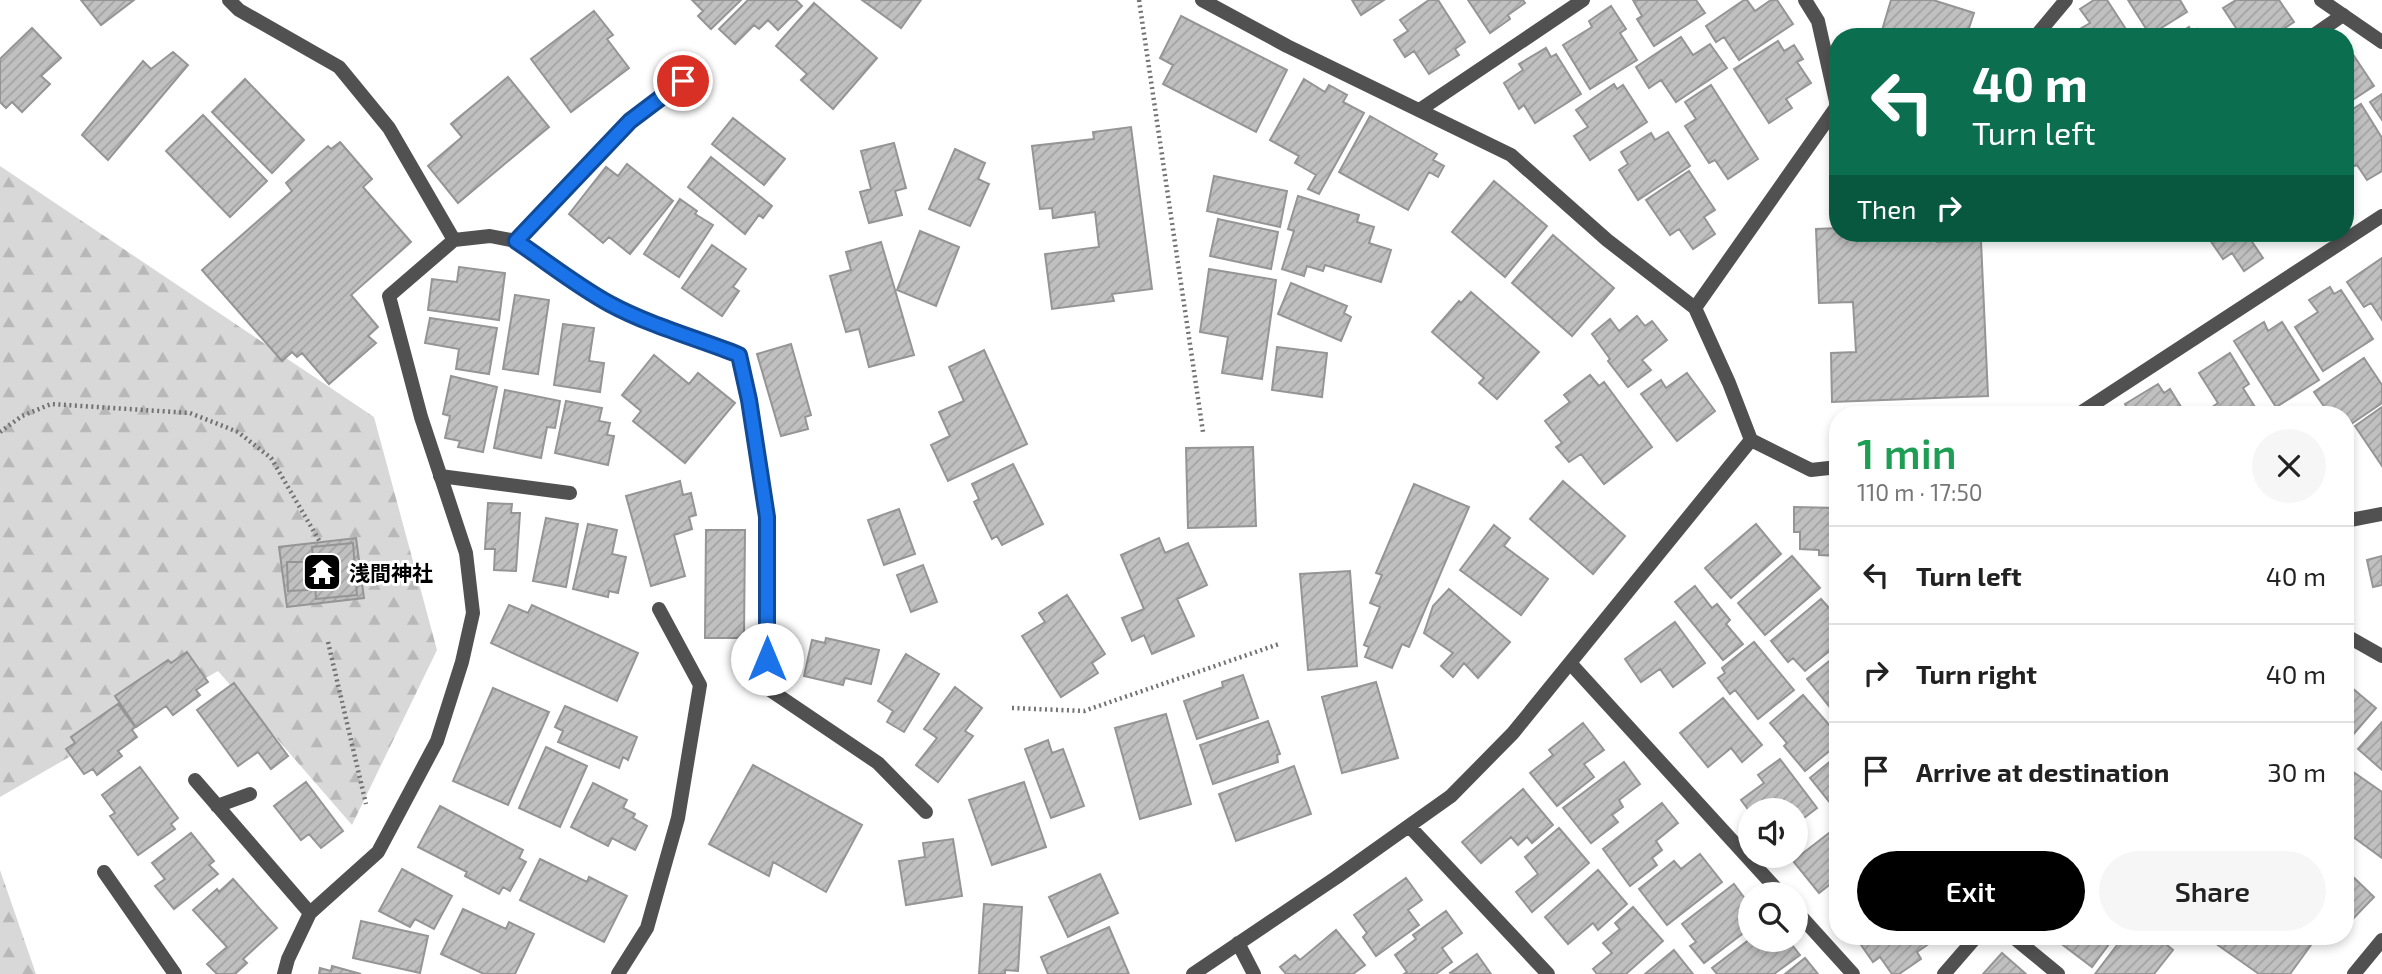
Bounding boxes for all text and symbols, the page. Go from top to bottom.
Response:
pin [653,51,713,111]
text: 40 m [1972,53,2088,112]
icon: left [1857,56,1948,147]
icon: arrive [664,62,702,100]
text: Turn left [1972,113,2096,151]
icon: right [1930,189,1968,227]
text: Then [1857,193,1916,224]
text: 1 min [1857,427,1957,477]
button: close [2252,429,2326,503]
text: 110 m · 17:50 [1857,478,1983,506]
temple icon: 浅間神社 [301,551,343,593]
icon: left [1857,556,1895,594]
place label: 浅間神社 [349,560,433,585]
text: Turn left [1916,560,2022,591]
text: 40 m [2266,560,2326,591]
position arrow [730,622,804,696]
icon: right [1857,654,1895,692]
text: Turn right [1916,658,2037,689]
text: 40 m [2266,658,2326,689]
icon: arrive [1857,752,1895,790]
text: Arrive at destination [1916,756,2169,787]
text: 30 m [2267,756,2326,787]
map controls [1738,798,1808,952]
button: sound [1738,798,1808,868]
button: Exit [1857,851,2085,931]
button: Share [2099,851,2326,931]
button: search [1738,882,1808,952]

